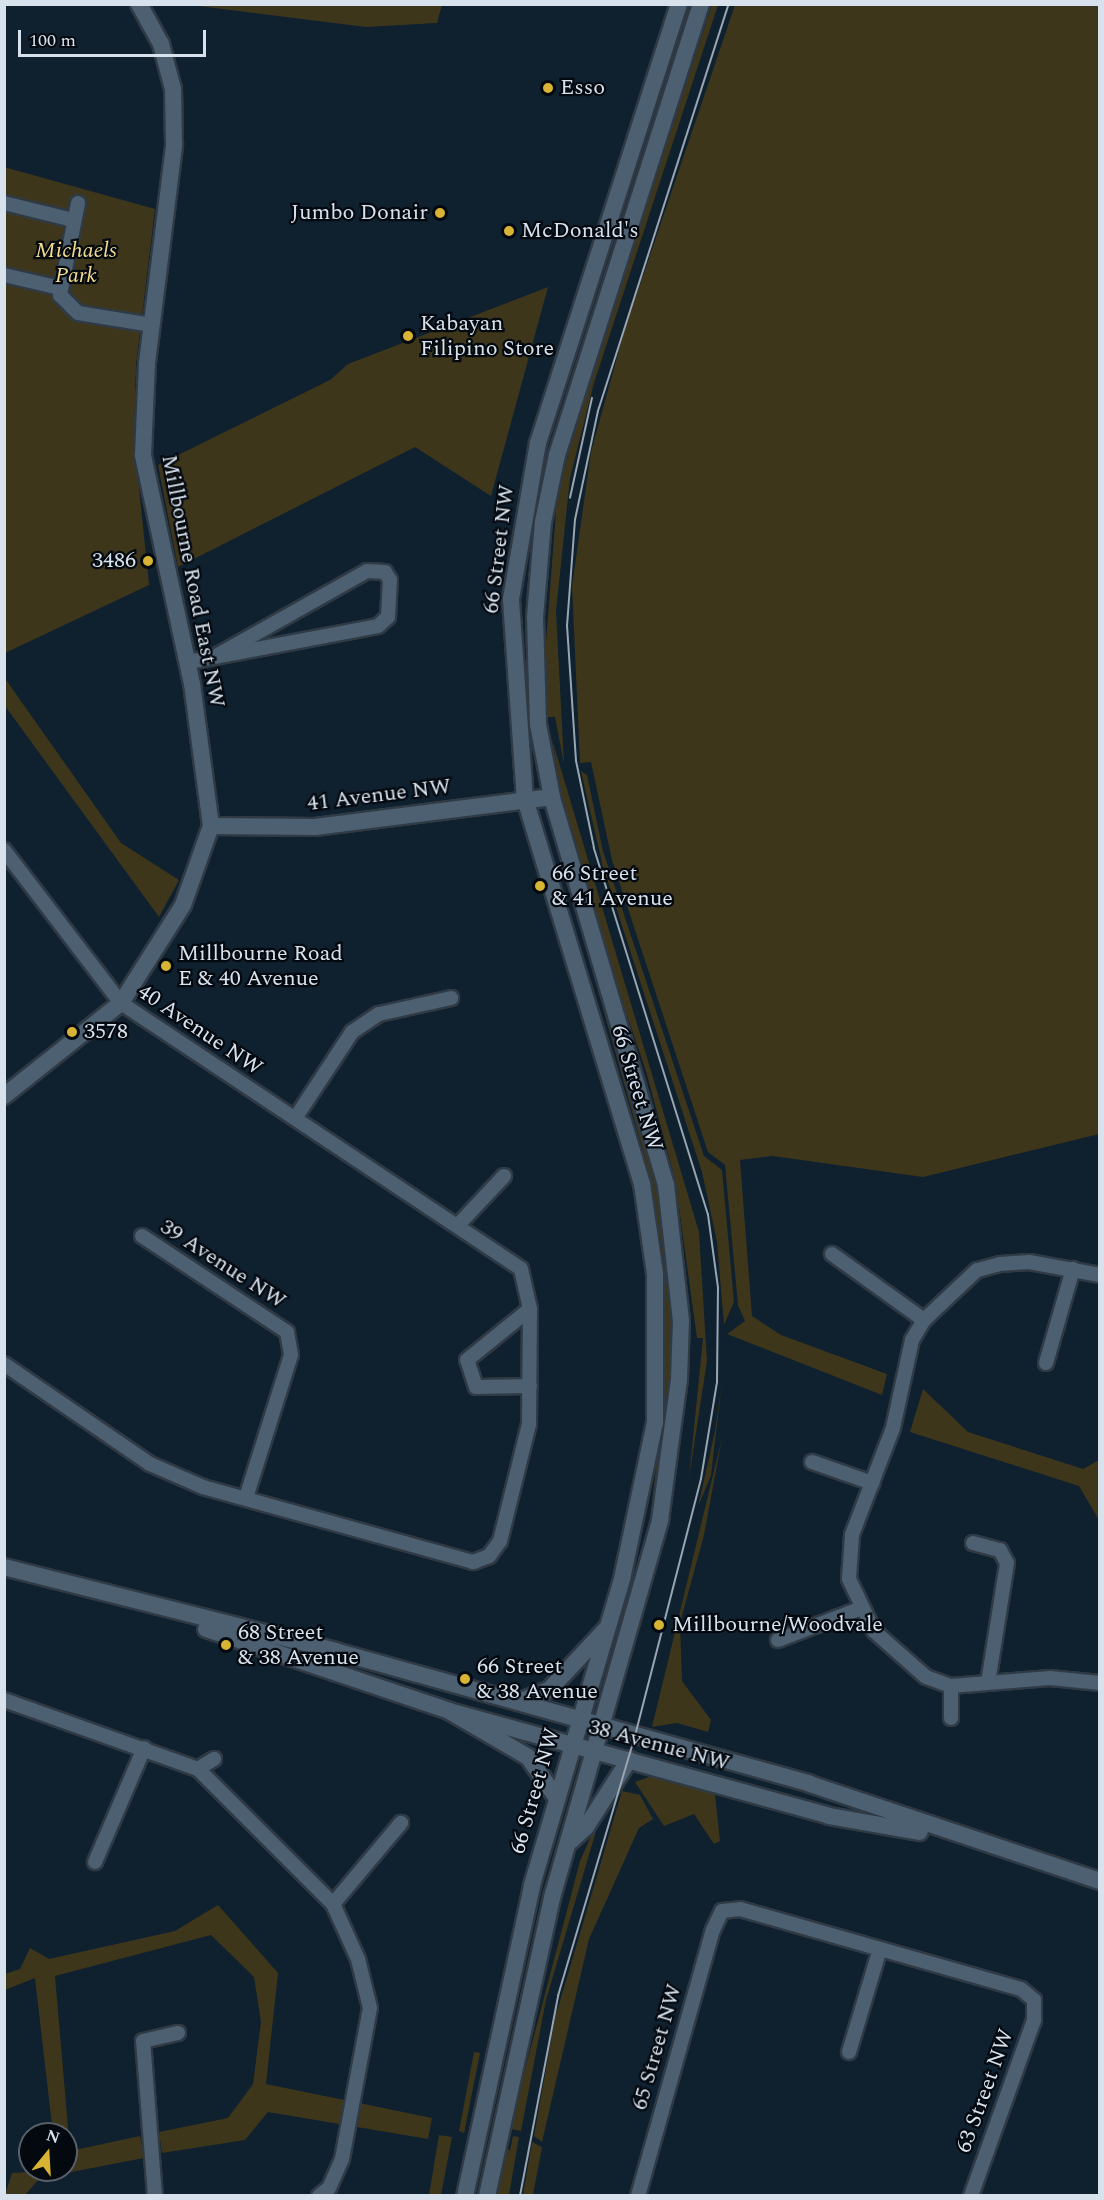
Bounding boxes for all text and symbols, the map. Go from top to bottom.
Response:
scale bar [21,18,208,56]
text: 100 m [29,27,76,54]
place label: Esso [560,75,605,101]
marker: Esso [541,81,555,95]
place label: Jumbo Donair [291,200,428,226]
marker: Jumbo Donair [433,206,447,220]
place label: McDonald's [521,218,639,244]
marker: McDonald's [502,224,516,238]
park label: Michaels Park [35,237,117,288]
place label: Kabayan Filipino Store [420,310,554,362]
marker: Kabayan Filipino Store [401,329,415,343]
street label: Millbourne Road East NW [156,452,230,710]
street label: 66 Street NW [478,483,520,615]
place label: 3486 [92,548,136,574]
marker: 3486 [141,554,155,568]
street label: 41 Avenue NW [306,773,452,817]
place label: 66 Street & 41 Avenue [552,860,673,912]
marker: 66 Street & 41 Avenue [533,879,547,893]
place label: Millbourne Road E & 40 Avenue [178,940,343,992]
marker: Millbourne Road E & 40 Avenue [159,959,173,973]
street label: 40 Avenue NW [133,979,267,1081]
place label: 3578 [84,1019,128,1045]
street label: 66 Street NW [605,1022,669,1154]
marker: 3578 [65,1025,79,1039]
street label: 39 Avenue NW [155,1214,291,1314]
place label: Millbourne/Woodvale [672,1612,883,1638]
marker: Millbourne/Woodvale [650,1616,668,1634]
place label: 68 Street & 38 Avenue [238,1619,359,1670]
marker: 68 Street & 38 Avenue [219,1638,233,1652]
place label: 66 Street & 38 Avenue [477,1653,598,1705]
marker: 66 Street & 38 Avenue [458,1672,472,1686]
street label: 38 Avenue NW [586,1714,732,1776]
street label: 66 Street NW [504,1725,566,1857]
street label: 65 Street NW [626,1981,688,2113]
street label: 63 Street NW [950,2026,1020,2156]
north arrow [18,2122,78,2182]
text: N [43,2123,63,2150]

